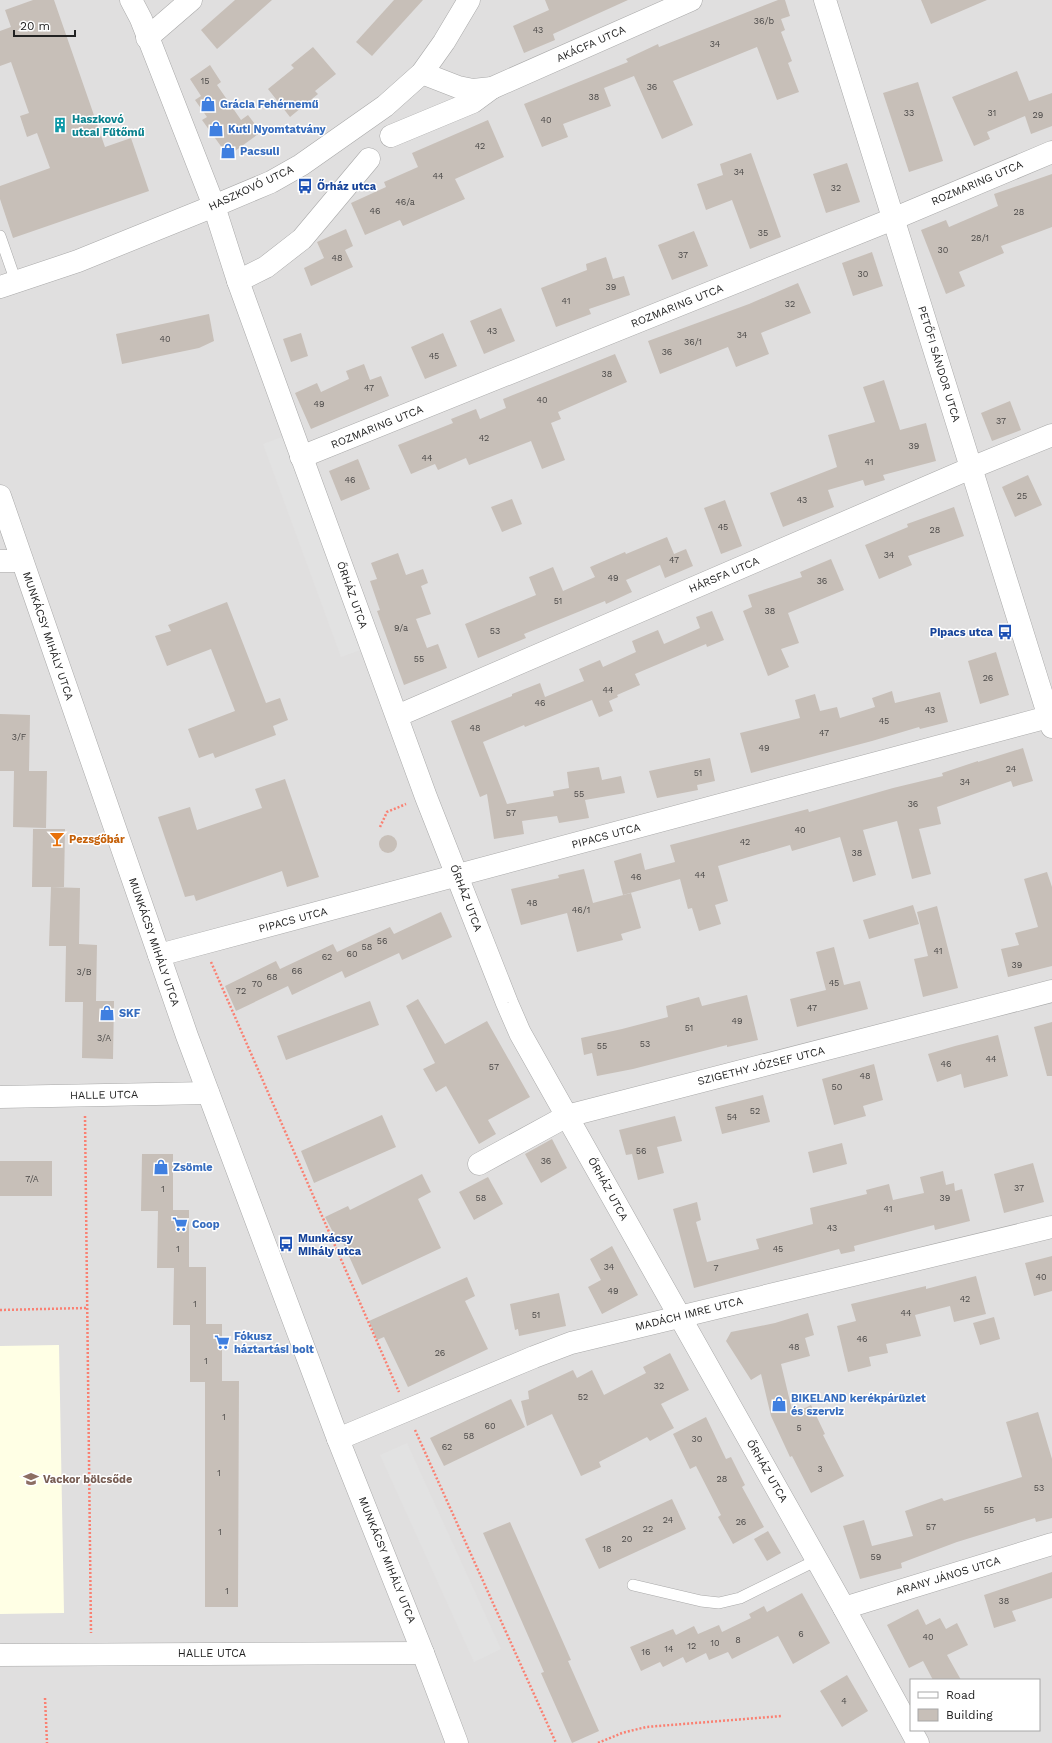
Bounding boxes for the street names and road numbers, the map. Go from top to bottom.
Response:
street label: AKÁCFA UTCA [554,22,628,65]
street label: ROZMARING UTCA [929,158,1025,208]
street label: HASZKOVÓ UTCA [206,162,295,213]
street label: ROZMARING UTCA [629,282,725,330]
street label: PETŐFI SÁNDOR UTCA [915,304,964,424]
street label: ROZMARING UTCA [329,403,425,451]
street label: HÁRSFA UTCA [686,553,761,596]
street label: ŐRHÁZ UTCA [334,559,371,630]
street label: MUNKÁCSY MIHÁLY UTCA [20,570,77,702]
street label: PIPACS UTCA [570,821,642,851]
street label: ŐRHÁZ UTCA [447,862,486,933]
street label: MUNKÁCSY MIHÁLY UTCA [126,876,183,1008]
street label: PIPACS UTCA [257,905,329,935]
street label: SZIGETHY JÓZSEF UTCA [696,1043,826,1088]
street label: HALLE UTCA [70,1088,138,1102]
street label: ŐRHÁZ UTCA [585,1155,632,1223]
street label: MADÁCH IMRE UTCA [634,1293,744,1334]
street label: ŐRHÁZ UTCA [744,1437,791,1505]
street label: MUNKÁCSY MIHÁLY UTCA [356,1494,419,1625]
street label: ARANY JÁNOS UTCA [894,1553,1002,1598]
street label: HALLE UTCA [178,1647,246,1660]

